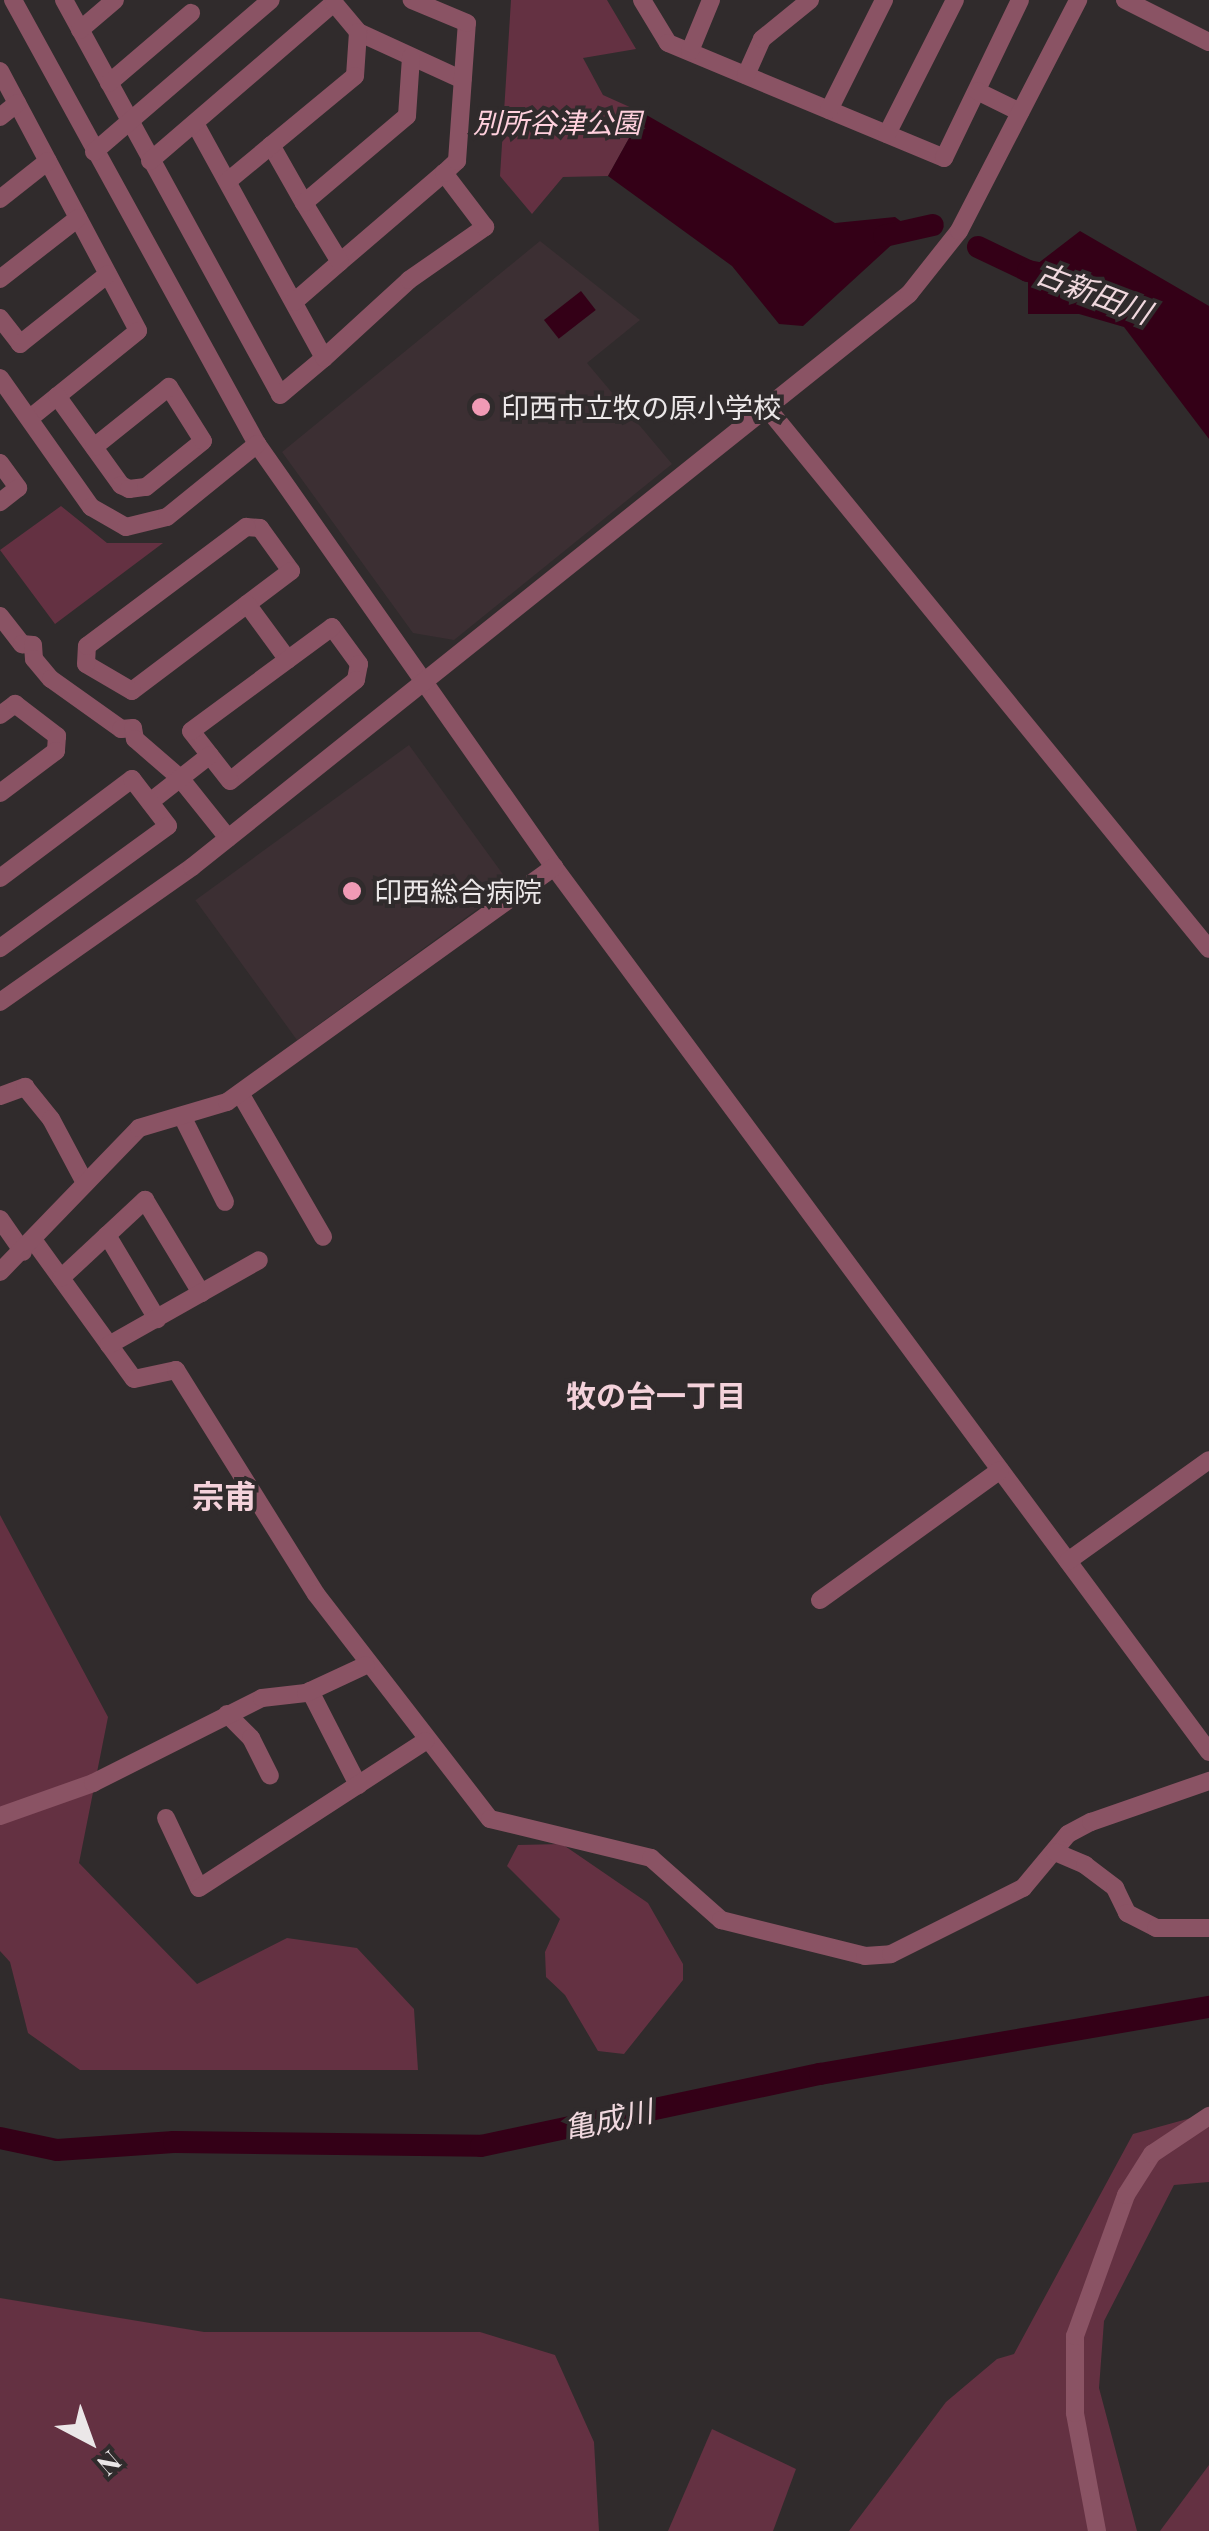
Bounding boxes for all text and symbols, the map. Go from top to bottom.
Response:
park label: 別所谷津公園 [473,105,641,139]
water label: 古新田川 [1032,254,1156,330]
place label: 印西市立牧の原小学校 [501,390,781,424]
marker: 印西市立牧の原小学校 [470,396,492,418]
place label: 印西総合病院 [374,874,542,908]
marker: 印西総合病院 [339,878,365,904]
district label: 牧の台一丁目 [566,1377,746,1413]
district label: 宗甫 [192,1476,256,1514]
water label: 亀成川 [560,2092,656,2146]
north arrow [40,2391,140,2491]
text: N [90,2443,130,2485]

